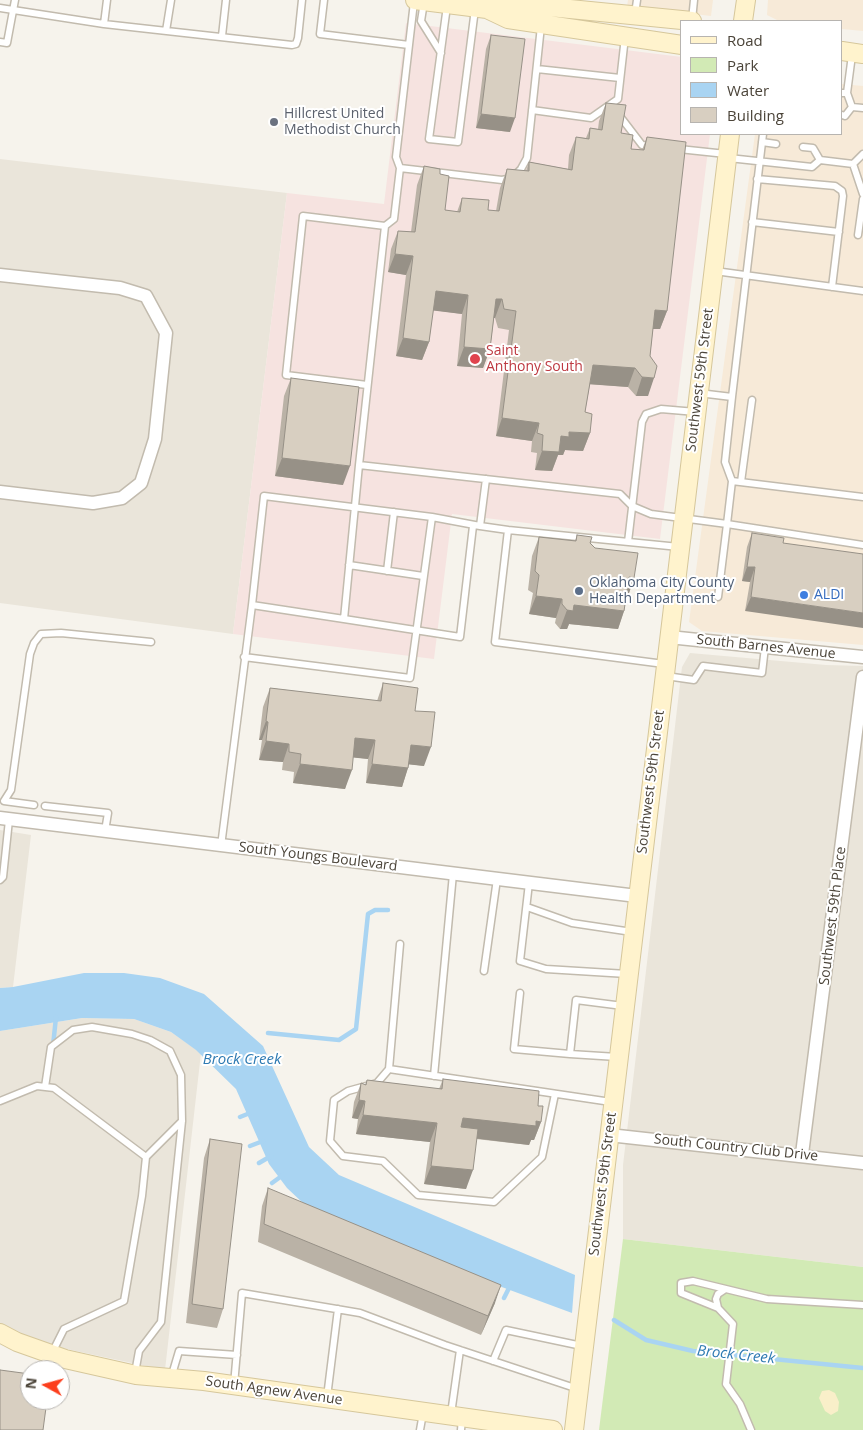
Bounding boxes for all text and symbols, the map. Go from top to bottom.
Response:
legend [680,20,843,135]
text: Road [727,30,763,50]
text: Park [727,55,758,75]
text: Water [727,80,769,100]
text: Building [727,105,784,125]
place label: Hillcrest United Methodist Church [284,106,401,138]
marker: Hillcrest United Methodist Church [268,116,280,128]
street label: Southwest 59th Street [683,307,717,453]
place label: Saint Anthony South [486,343,583,376]
marker: Saint Anthony South [468,352,482,366]
place label: Oklahoma City County Health Department [589,575,734,608]
marker: Oklahoma City County Health Department [573,585,585,597]
place label: ALDI [814,587,844,603]
marker: ALDI [798,589,810,601]
street label: South Barnes Avenue [696,631,836,663]
street label: Southwest 59th Street [634,709,668,855]
street label: South Youngs Boulevard [238,839,398,875]
street label: Southwest 59th Place [816,846,850,986]
water label: Brock Creek [203,1051,281,1069]
street label: Southwest 59th Street [586,1111,620,1257]
street label: South Country Club Drive [653,1131,819,1165]
water label: Brock Creek [696,1342,776,1368]
north arrow [20,1360,70,1410]
street label: South Agnew Avenue [204,1373,344,1409]
text: N [20,1376,41,1390]

